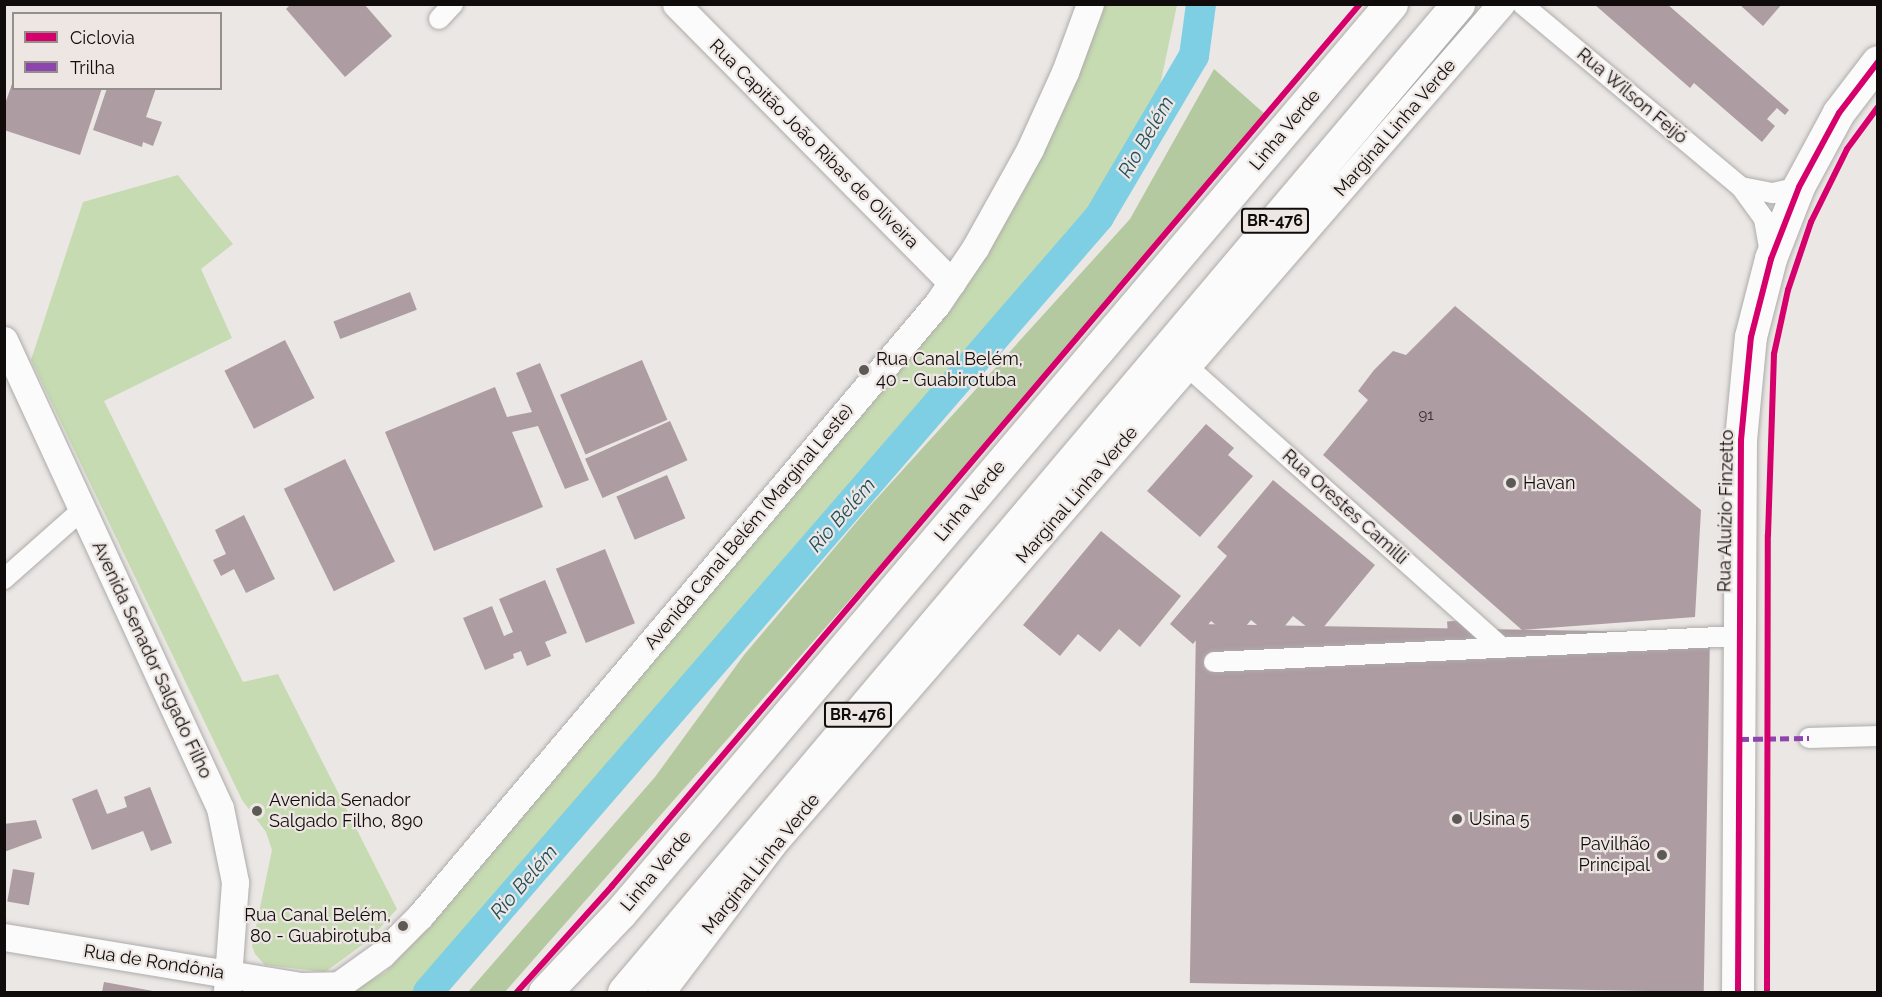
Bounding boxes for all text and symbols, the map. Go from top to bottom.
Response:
legend [12,12,222,90]
text: Ciclovia [70,27,135,48]
street label: Rua Capitão João Ribas de Oliveira [705,35,923,253]
street label: Rua Wilson Feijó [1572,43,1692,149]
street label: Marginal Linha Verde [1329,55,1461,201]
text: Trilha [70,57,115,78]
street label: Linha Verde [1245,85,1325,175]
water label: Rio Belém [1113,92,1179,182]
road number: BR-476 [1240,208,1310,234]
place label: Rua Canal Belém, 40 - Guabirotuba [876,349,1023,392]
marker: Rua Canal Belém, 40 - Guabirotuba [857,363,871,377]
street label: Avenida Canal Belém (Marginal Leste) [640,400,858,654]
house number: 91 [1418,407,1434,425]
street label: Marginal Linha Verde [1011,422,1143,568]
street label: Rua Aluízio Finzetto [1714,429,1738,593]
street label: Rua Orestes Camilli [1278,445,1412,569]
street label: Linha Verde [930,456,1010,546]
place label: Havan [1523,472,1575,494]
water label: Rio Belém [803,473,881,557]
marker: Havan [1504,476,1518,490]
street label: Avenida Senador Salgado Filho [87,538,217,782]
road number: BR-476 [824,702,892,728]
street label: Marginal Linha Verde [697,789,825,939]
place label: Avenida Senador Salgado Filho, 890 [269,790,423,832]
marker: Avenida Senador Salgado Filho, 890 [250,804,264,818]
place label: Usina 5 [1469,808,1530,830]
marker: Usina 5 [1450,812,1464,826]
street label: Linha Verde [616,826,696,916]
place label: Pavilhão Principal [1578,834,1650,876]
water label: Rio Belém [485,840,563,924]
marker: Pavilhão Principal [1655,848,1669,862]
place label: Rua Canal Belém, 80 - Guabirotuba [244,905,391,948]
marker: Rua Canal Belém, 80 - Guabirotuba [396,919,410,933]
street label: Rua de Rondônia [82,940,226,984]

